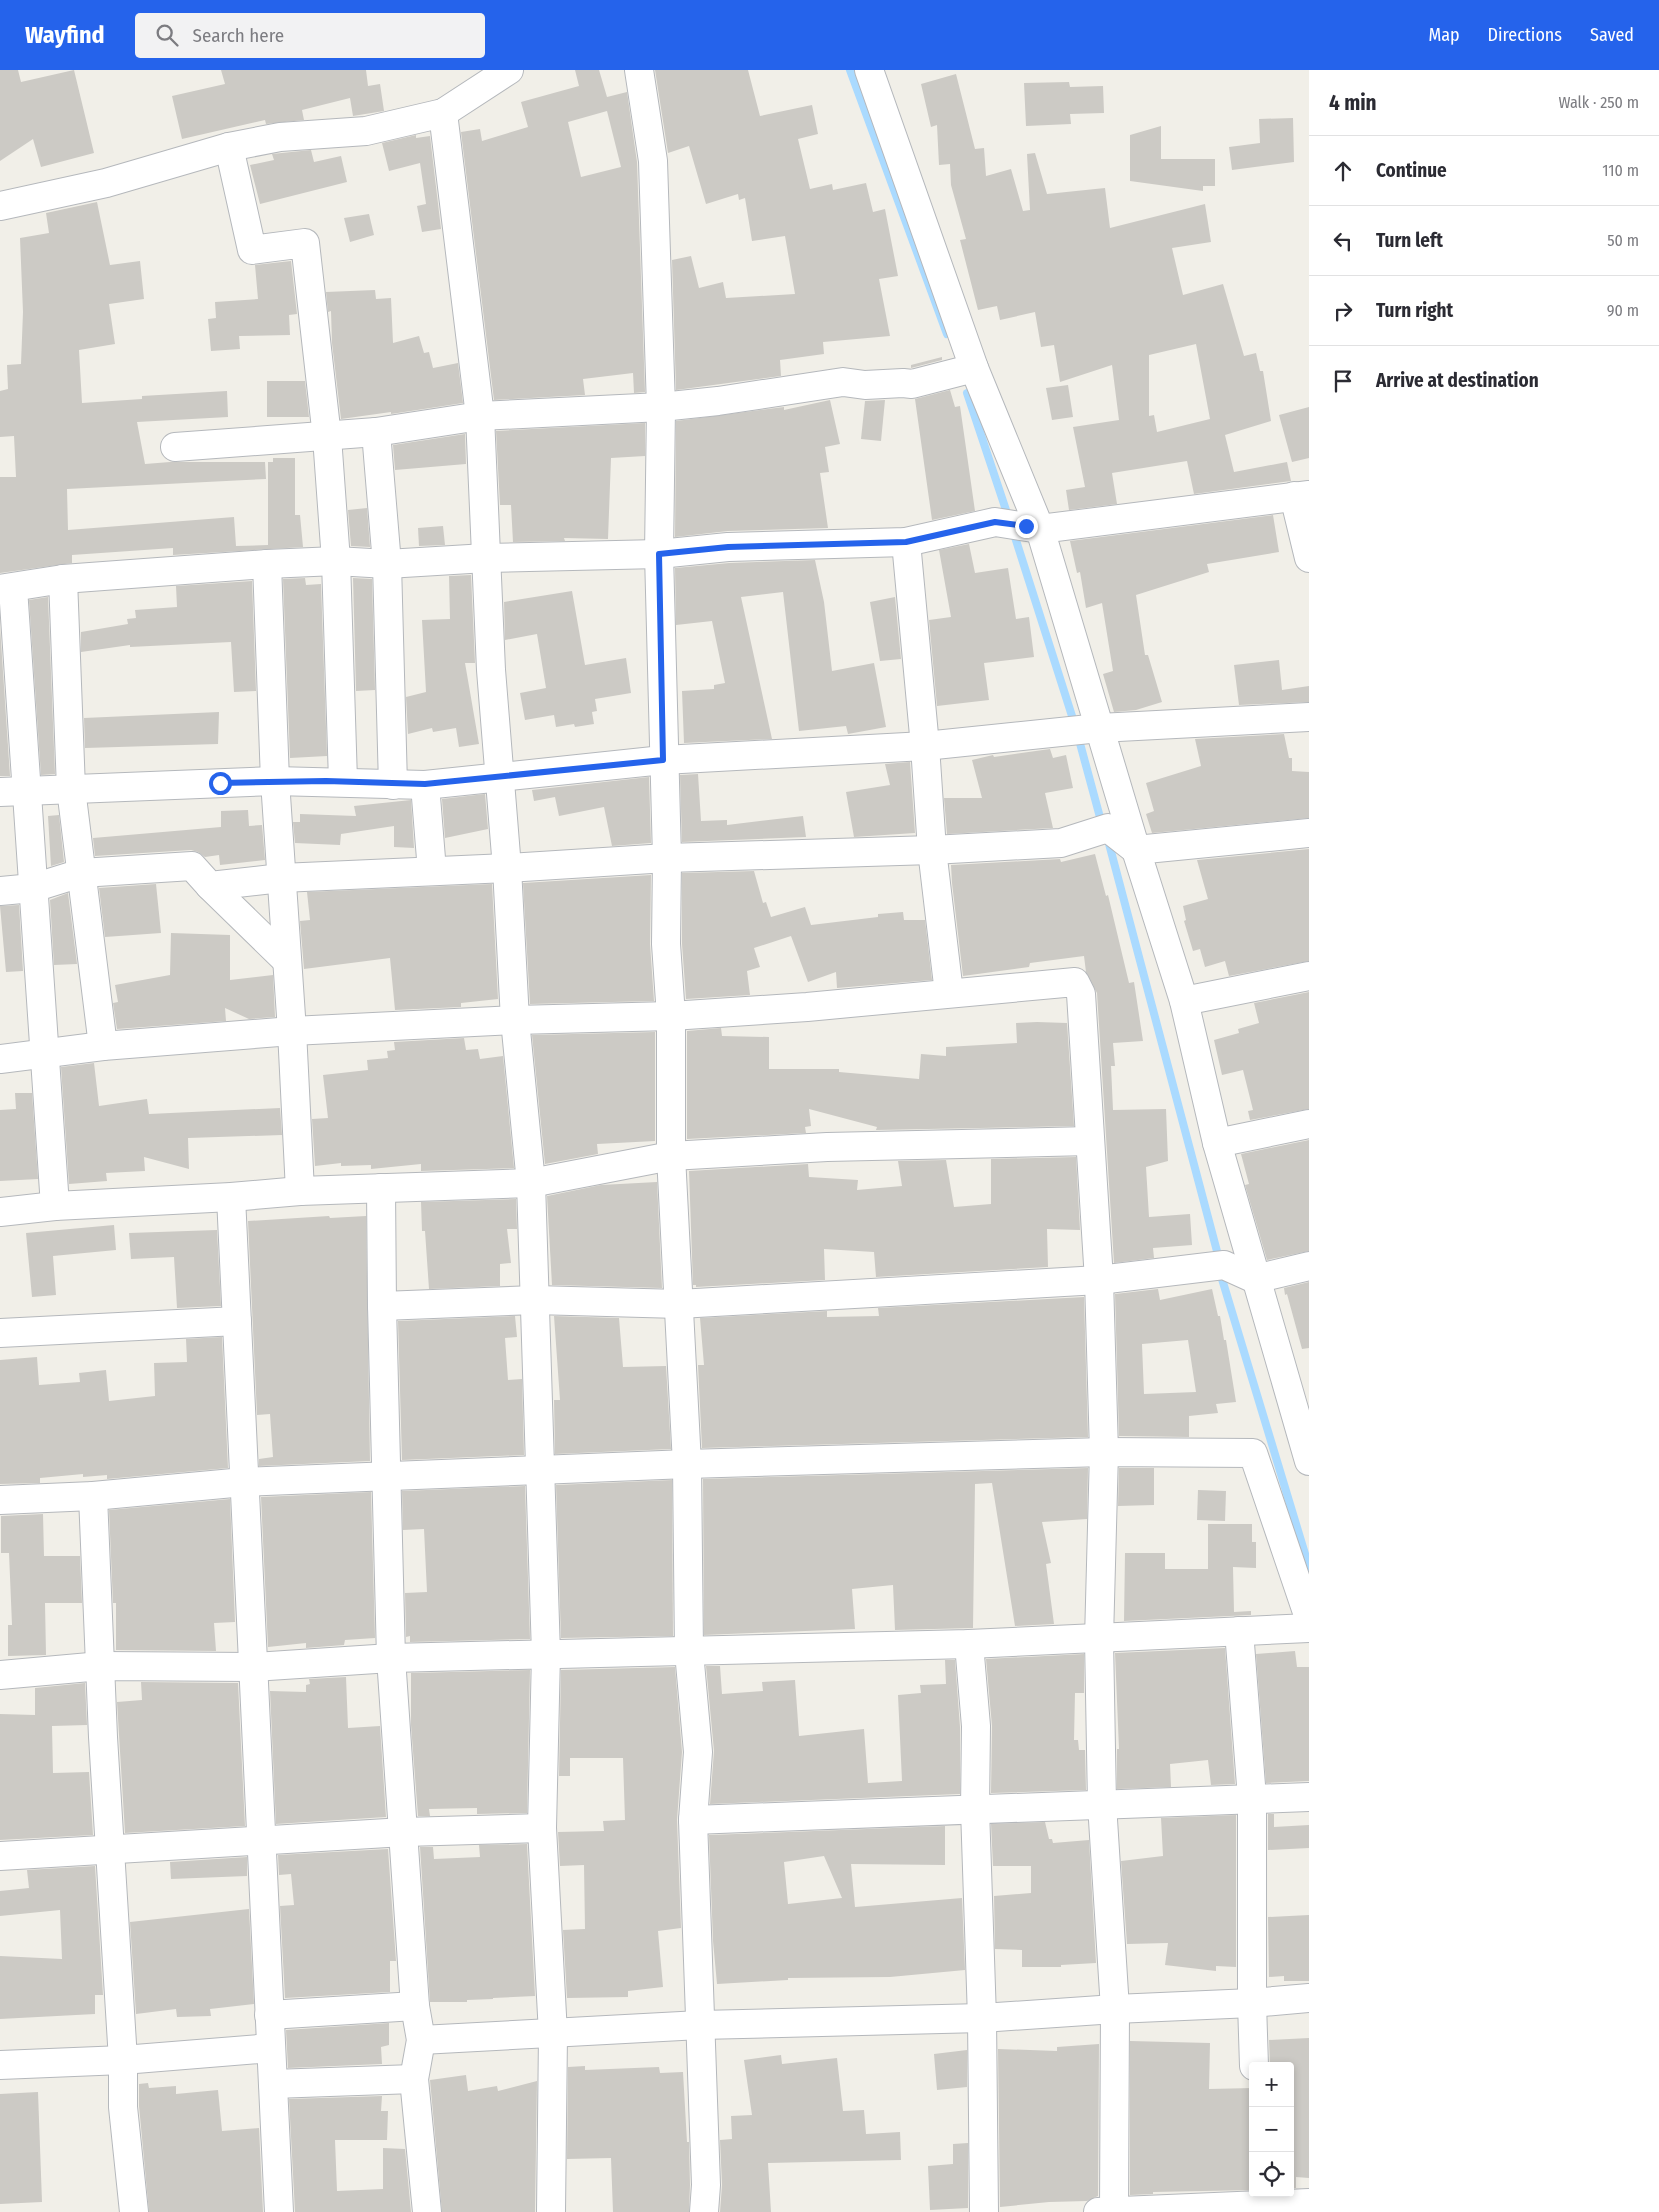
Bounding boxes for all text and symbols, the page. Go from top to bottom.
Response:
search box [135,13,485,58]
text: Wayfind [25,21,105,49]
icon: search [153,21,181,49]
text: Search here [193,24,284,47]
text: Map [1428,24,1460,46]
text: Directions [1488,24,1562,46]
text: Saved [1590,24,1634,46]
text: 4 min [1329,90,1377,116]
text: Walk · 250 m [1558,93,1639,112]
icon: ahead [1329,157,1357,185]
text: Continue [1376,159,1447,182]
text: 110 m [1602,161,1639,180]
icon: left [1329,227,1357,255]
text: Turn left [1376,229,1443,252]
text: 50 m [1607,231,1639,250]
icon: right [1329,297,1357,325]
text: Turn right [1376,299,1453,322]
text: 90 m [1607,301,1639,320]
icon: arrive [1329,367,1357,395]
text: Arrive at destination [1376,369,1539,392]
route end [1015,515,1038,538]
route start [209,772,232,795]
map controls [1249,2062,1294,2197]
button: + [1249,2062,1294,2107]
button: − [1249,2107,1294,2152]
button: locate [1249,2152,1294,2197]

